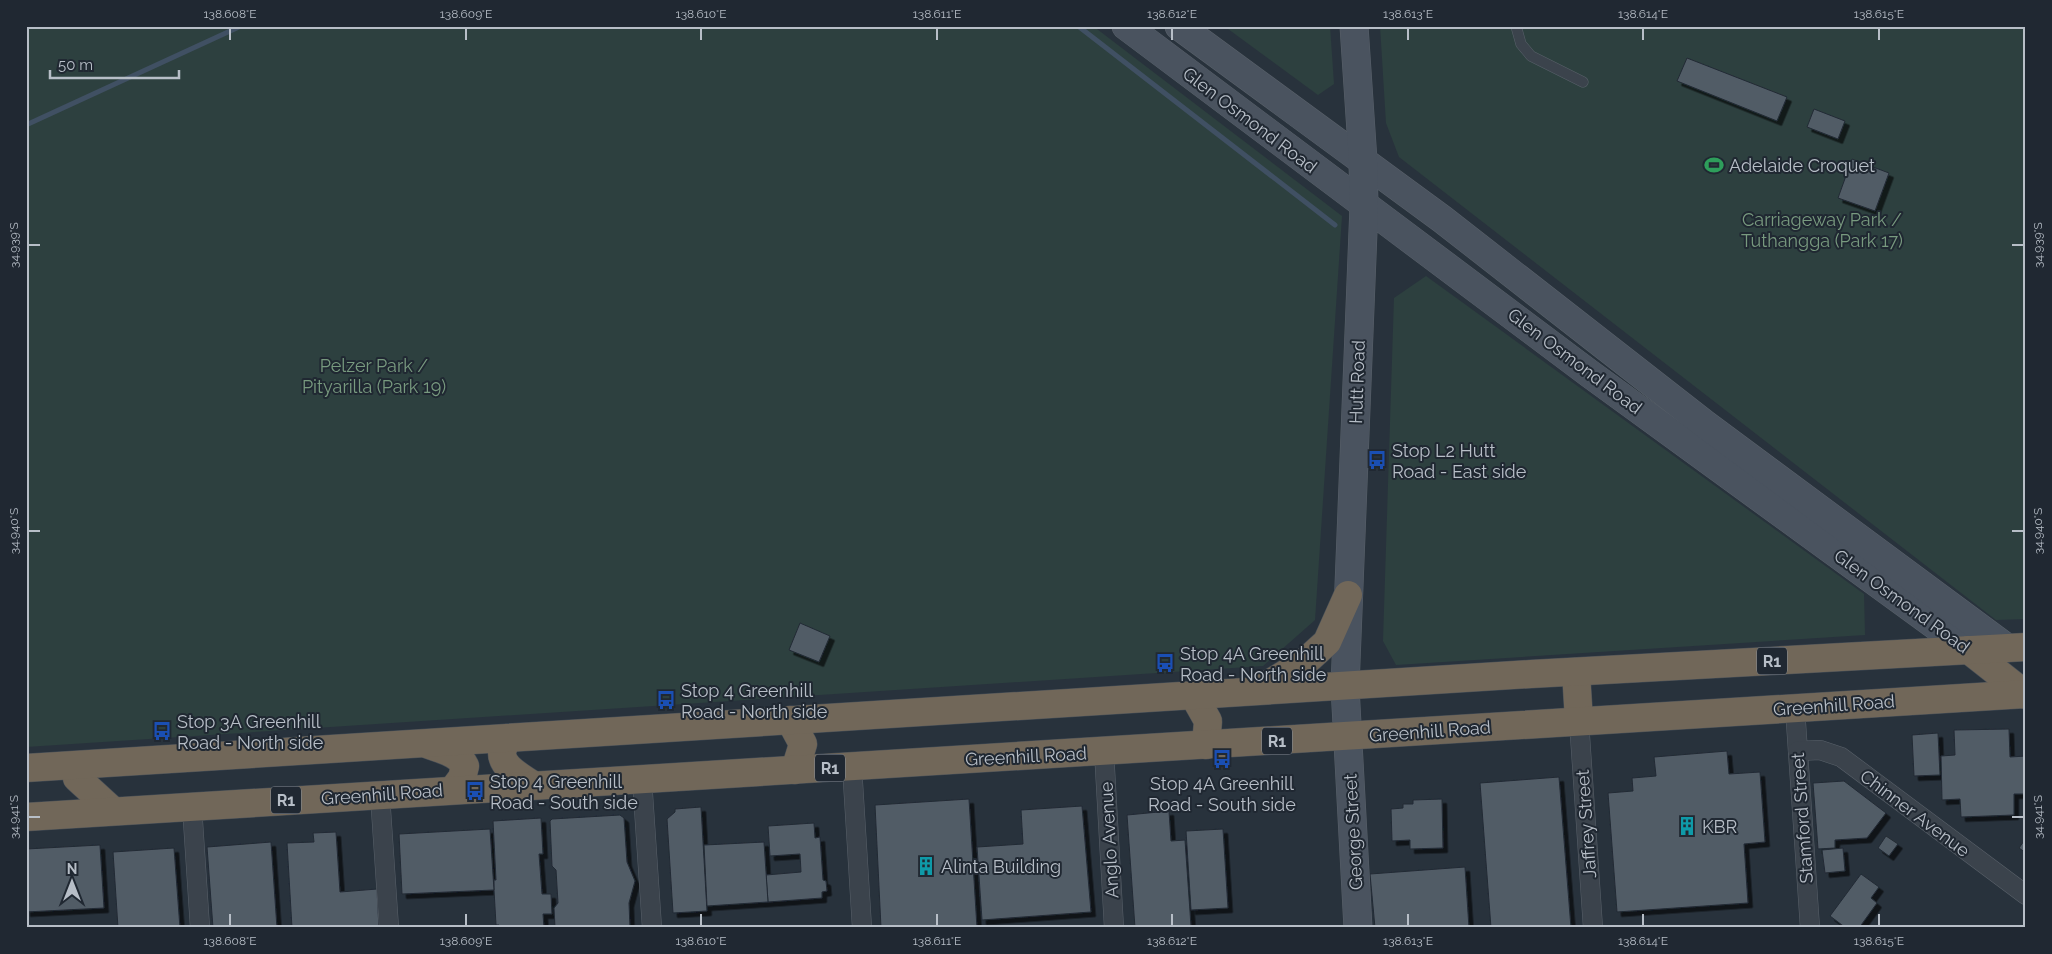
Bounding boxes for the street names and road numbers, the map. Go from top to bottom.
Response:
street label: Glen Osmond Road [1179,63,1321,177]
street label: Glen Osmond Road [1504,304,1646,418]
street label: Hutt Road [1345,340,1369,424]
street label: Glen Osmond Road [1830,545,1974,657]
road number: R1 [1757,648,1787,674]
street label: Greenhill Road [1772,690,1896,720]
street label: Greenhill Road [1368,716,1492,746]
road number: R1 [1262,728,1292,754]
street label: Greenhill Road [965,742,1087,770]
street label: Stamford Street [1787,752,1817,884]
road number: R1 [815,754,845,781]
street label: Chinner Avenue [1856,765,1974,861]
street label: Jaffrey Street [1572,769,1600,879]
street label: George Street [1339,773,1367,891]
street label: Greenhill Road [320,779,444,809]
street label: Anglo Avenue [1095,781,1123,899]
road number: R1 [271,786,301,814]

